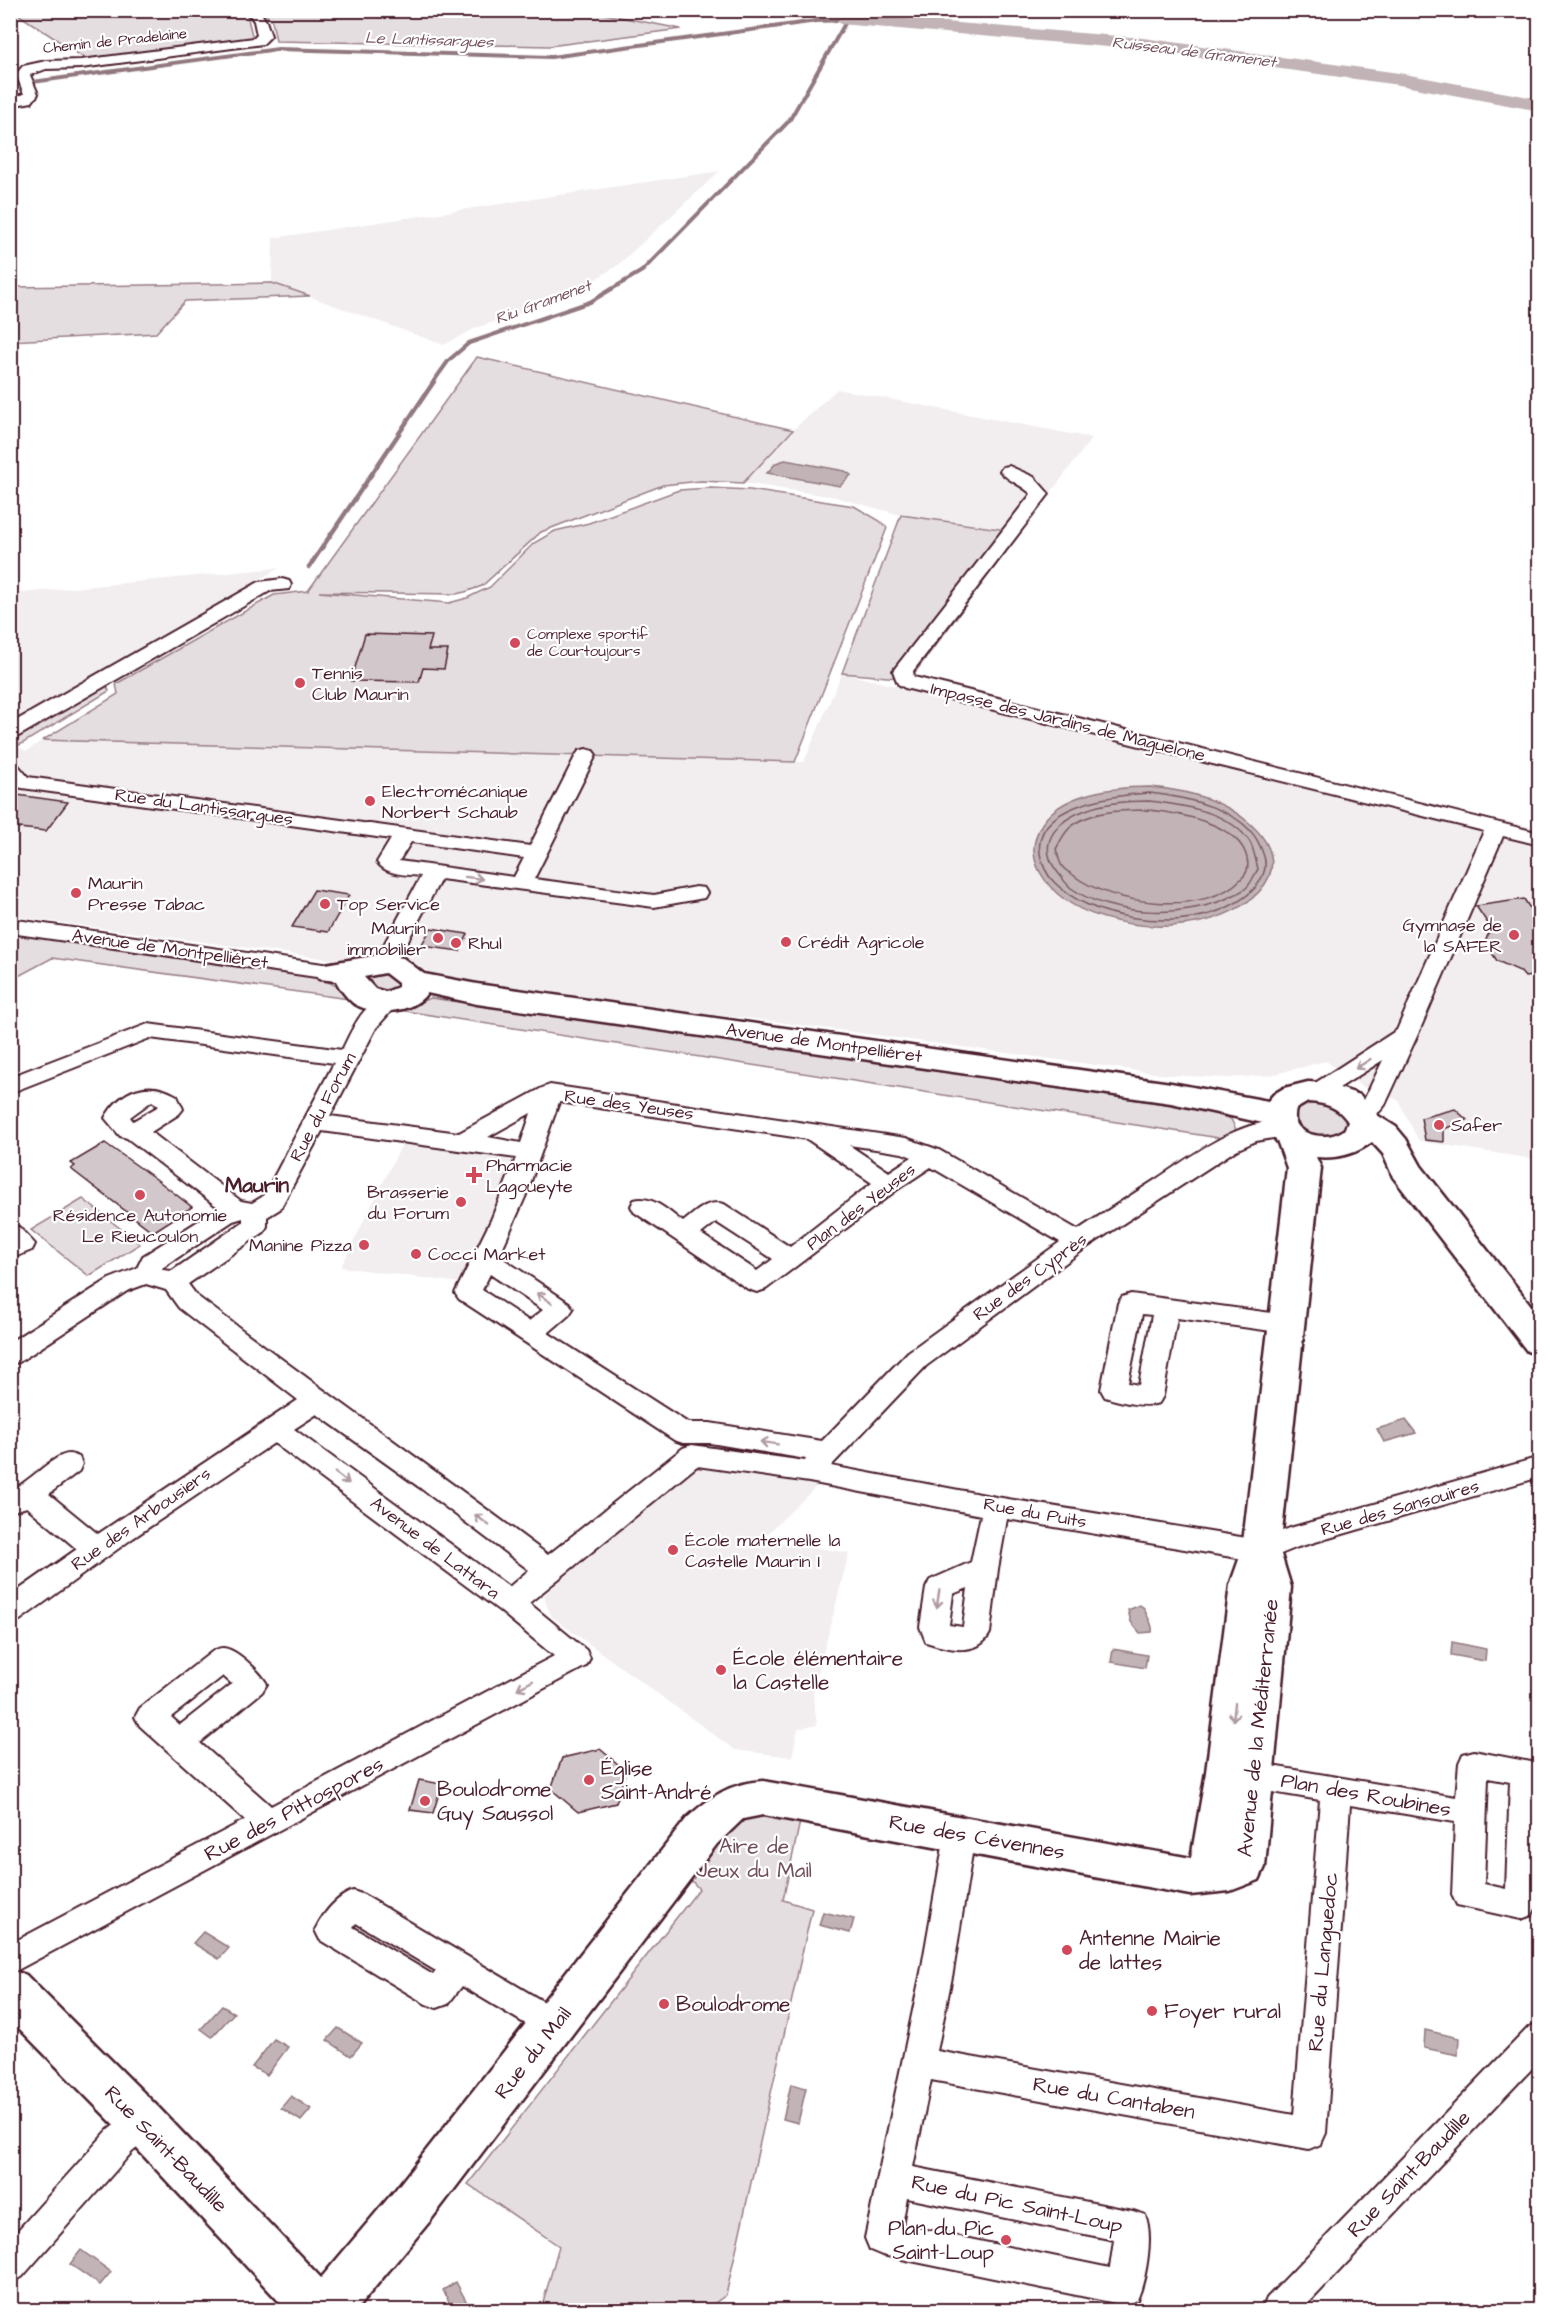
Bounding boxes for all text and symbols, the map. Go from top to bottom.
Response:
street label: Chemin de Pradelaine [42,23,188,59]
water label: Le Lantissargues [364,27,494,54]
water label: Ruisseau de Gramenet [1111,31,1279,73]
water label: Riu Gramenet [492,274,595,330]
place label: Complexe sportif de Courtoujours [527,624,648,662]
marker: Complexe sportif de Courtoujours [508,636,522,650]
place label: Tennis Club Maurin [312,661,409,707]
marker: Tennis Club Maurin [293,676,307,690]
street label: Impasse des Jardins de Maguelone [928,676,1208,769]
place label: Electromécanique Norbert Schaub [382,779,528,825]
street label: Rue du Lantissargues [113,782,295,833]
marker: Electromécanique Norbert Schaub [363,794,377,808]
place label: Maurin Presse Tabac [88,871,205,917]
one-way arrow [464,873,484,884]
marker: Maurin Presse Tabac [69,886,83,900]
place label: Top Service [337,892,440,917]
marker: Top Service [318,897,332,911]
place label: Gymnase de la SAFER [1403,913,1502,959]
place label: Maurin immobilier [347,916,426,962]
street label: Avenue de Montpelliéret [70,923,270,975]
marker: Gymnase de la SAFER [1507,928,1521,942]
place label: Crédit Agricole [798,930,925,956]
marker: Maurin immobilier [431,931,445,945]
place label: Rhul [468,931,502,956]
marker: Crédit Agricole [779,935,793,949]
marker: Rhul [449,936,463,950]
street label: Avenue de Montpelliéret [724,1017,924,1069]
street label: Rue du Forum [284,1048,362,1166]
one-way arrow [1354,1057,1371,1070]
street label: Rue des Yeuses [563,1084,695,1126]
place label: Safer [1451,1113,1502,1138]
marker: Safer [1432,1118,1446,1132]
place label: Pharmacie Lagoueyte [486,1153,573,1200]
street label: Plan des Yeuses [801,1158,921,1256]
marker: Pharmacie Lagoueyte [467,1168,481,1182]
district label: Maurin [225,1171,289,1200]
place label: Brasserie du Forum [367,1180,449,1226]
marker: Résidence Autonomie Le Rieucoulon [133,1188,147,1202]
marker: Brasserie du Forum [454,1195,468,1209]
place label: Résidence Autonomie Le Rieucoulon [53,1203,227,1249]
street label: Rue des Cyprès [968,1227,1093,1328]
place label: Manine Pizza [249,1233,352,1258]
marker: Manine Pizza [357,1238,371,1252]
place label: Cocci Market [428,1242,546,1267]
marker: Cocci Market [409,1247,423,1261]
one-way arrow [536,1292,553,1304]
one-way arrow [759,1438,779,1449]
street label: Rue des Arbousiers [66,1461,216,1577]
one-way arrow [333,1472,349,1484]
street label: Rue des Sansouires [1318,1473,1482,1543]
street label: Avenue de Lattara [365,1491,505,1605]
street label: Rue du Puits [982,1492,1088,1534]
one-way arrow [475,1514,491,1526]
place label: École maternelle la Castelle Maurin I [685,1528,840,1574]
marker: École maternelle la Castelle Maurin I [666,1543,680,1557]
one-way arrow [933,1588,944,1608]
street label: Avenue de la Méditerranée [1230,1598,1286,1858]
place label: École élémentaire la Castelle [733,1644,903,1697]
marker: École élémentaire la Castelle [714,1663,728,1677]
one-way arrow [517,1679,534,1691]
one-way arrow [1228,1701,1239,1721]
street label: Rue des Pittospores [199,1749,389,1869]
place label: Église Saint-André [601,1754,712,1807]
street label: Plan des Roubines [1279,1766,1453,1824]
marker: Église Saint-André [582,1773,596,1787]
place label: Boulodrome Guy Saussol [437,1775,553,1830]
marker: Boulodrome Guy Saussol [418,1794,432,1808]
street label: Rue des Cévennes [887,1807,1067,1867]
park label: Aire de Jeux du Mail [696,1832,812,1885]
street label: Rue du Languedoc [1301,1871,1347,2053]
place label: Antenne Mairie de lattes [1079,1924,1221,1977]
marker: Antenne Mairie de lattes [1060,1943,1074,1957]
place label: Boulodrome [676,1990,790,2019]
marker: Boulodrome [657,1997,671,2011]
place label: Foyer rural [1164,1997,1281,2028]
street label: Rue du Mail [488,2001,578,2105]
marker: Foyer rural [1145,2004,1159,2018]
street label: Rue du Cantaben [1031,2069,1197,2127]
street label: Rue Saint-Baudille [98,2079,234,2219]
street label: Rue Saint-Baudille [1341,2104,1477,2244]
street label: Rue du Pic Saint-Loup [909,2167,1126,2242]
place label: Plan du Pic Saint-Loup [888,2214,994,2268]
marker: Plan du Pic Saint-Loup [999,2233,1013,2247]

